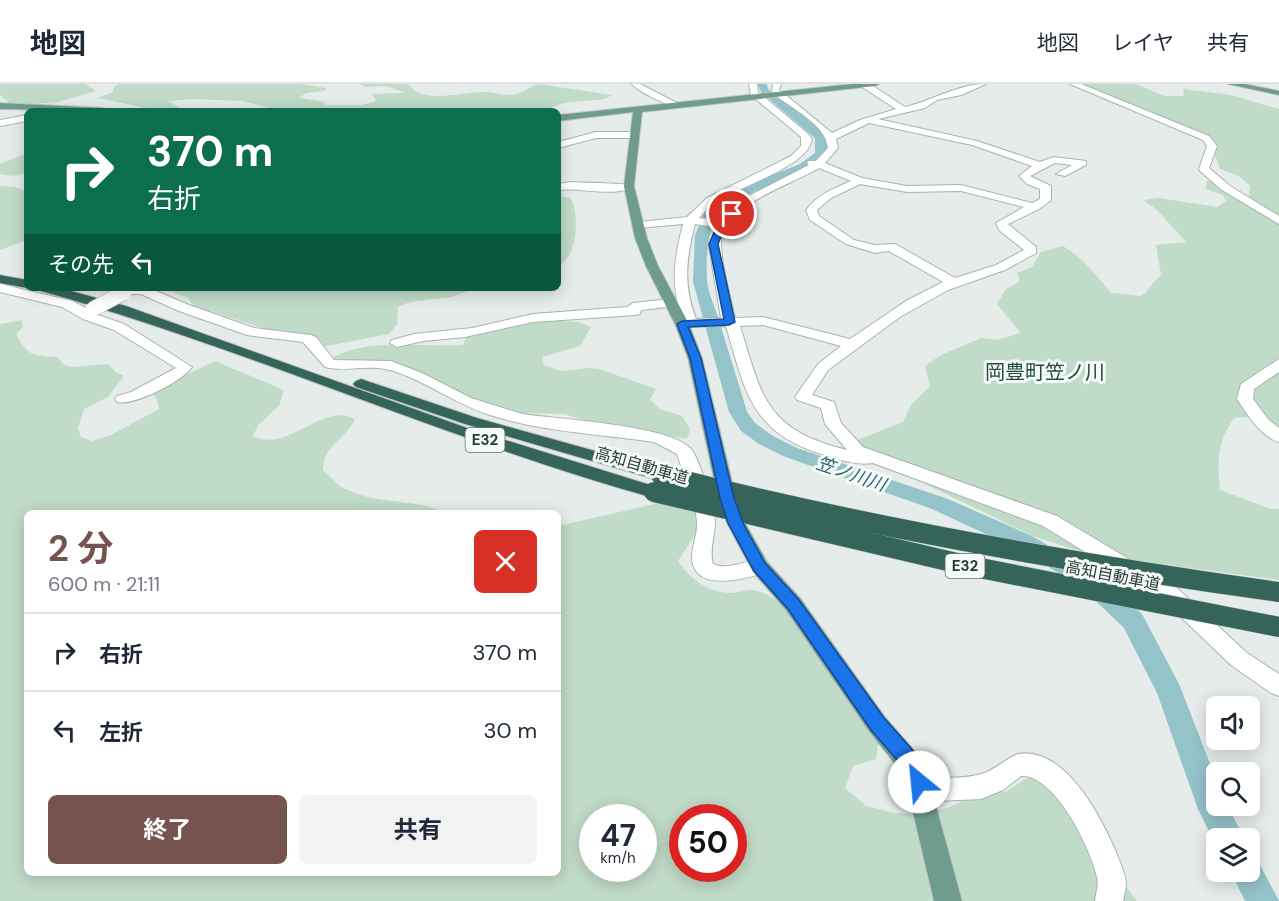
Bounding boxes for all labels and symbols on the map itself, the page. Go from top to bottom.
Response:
pin [706,188,757,239]
district label: 岡豊町笠ノ川 [985,359,1105,385]
road number: E32 [466,428,504,452]
street label: 高知自動車道 [593,442,691,489]
water label: 笠ノ川川 [813,451,891,498]
road number: E32 [946,554,984,578]
street label: 高知自動車道 [1064,556,1162,595]
position arrow [887,750,951,814]
speed limit sign: 50 [669,804,747,882]

